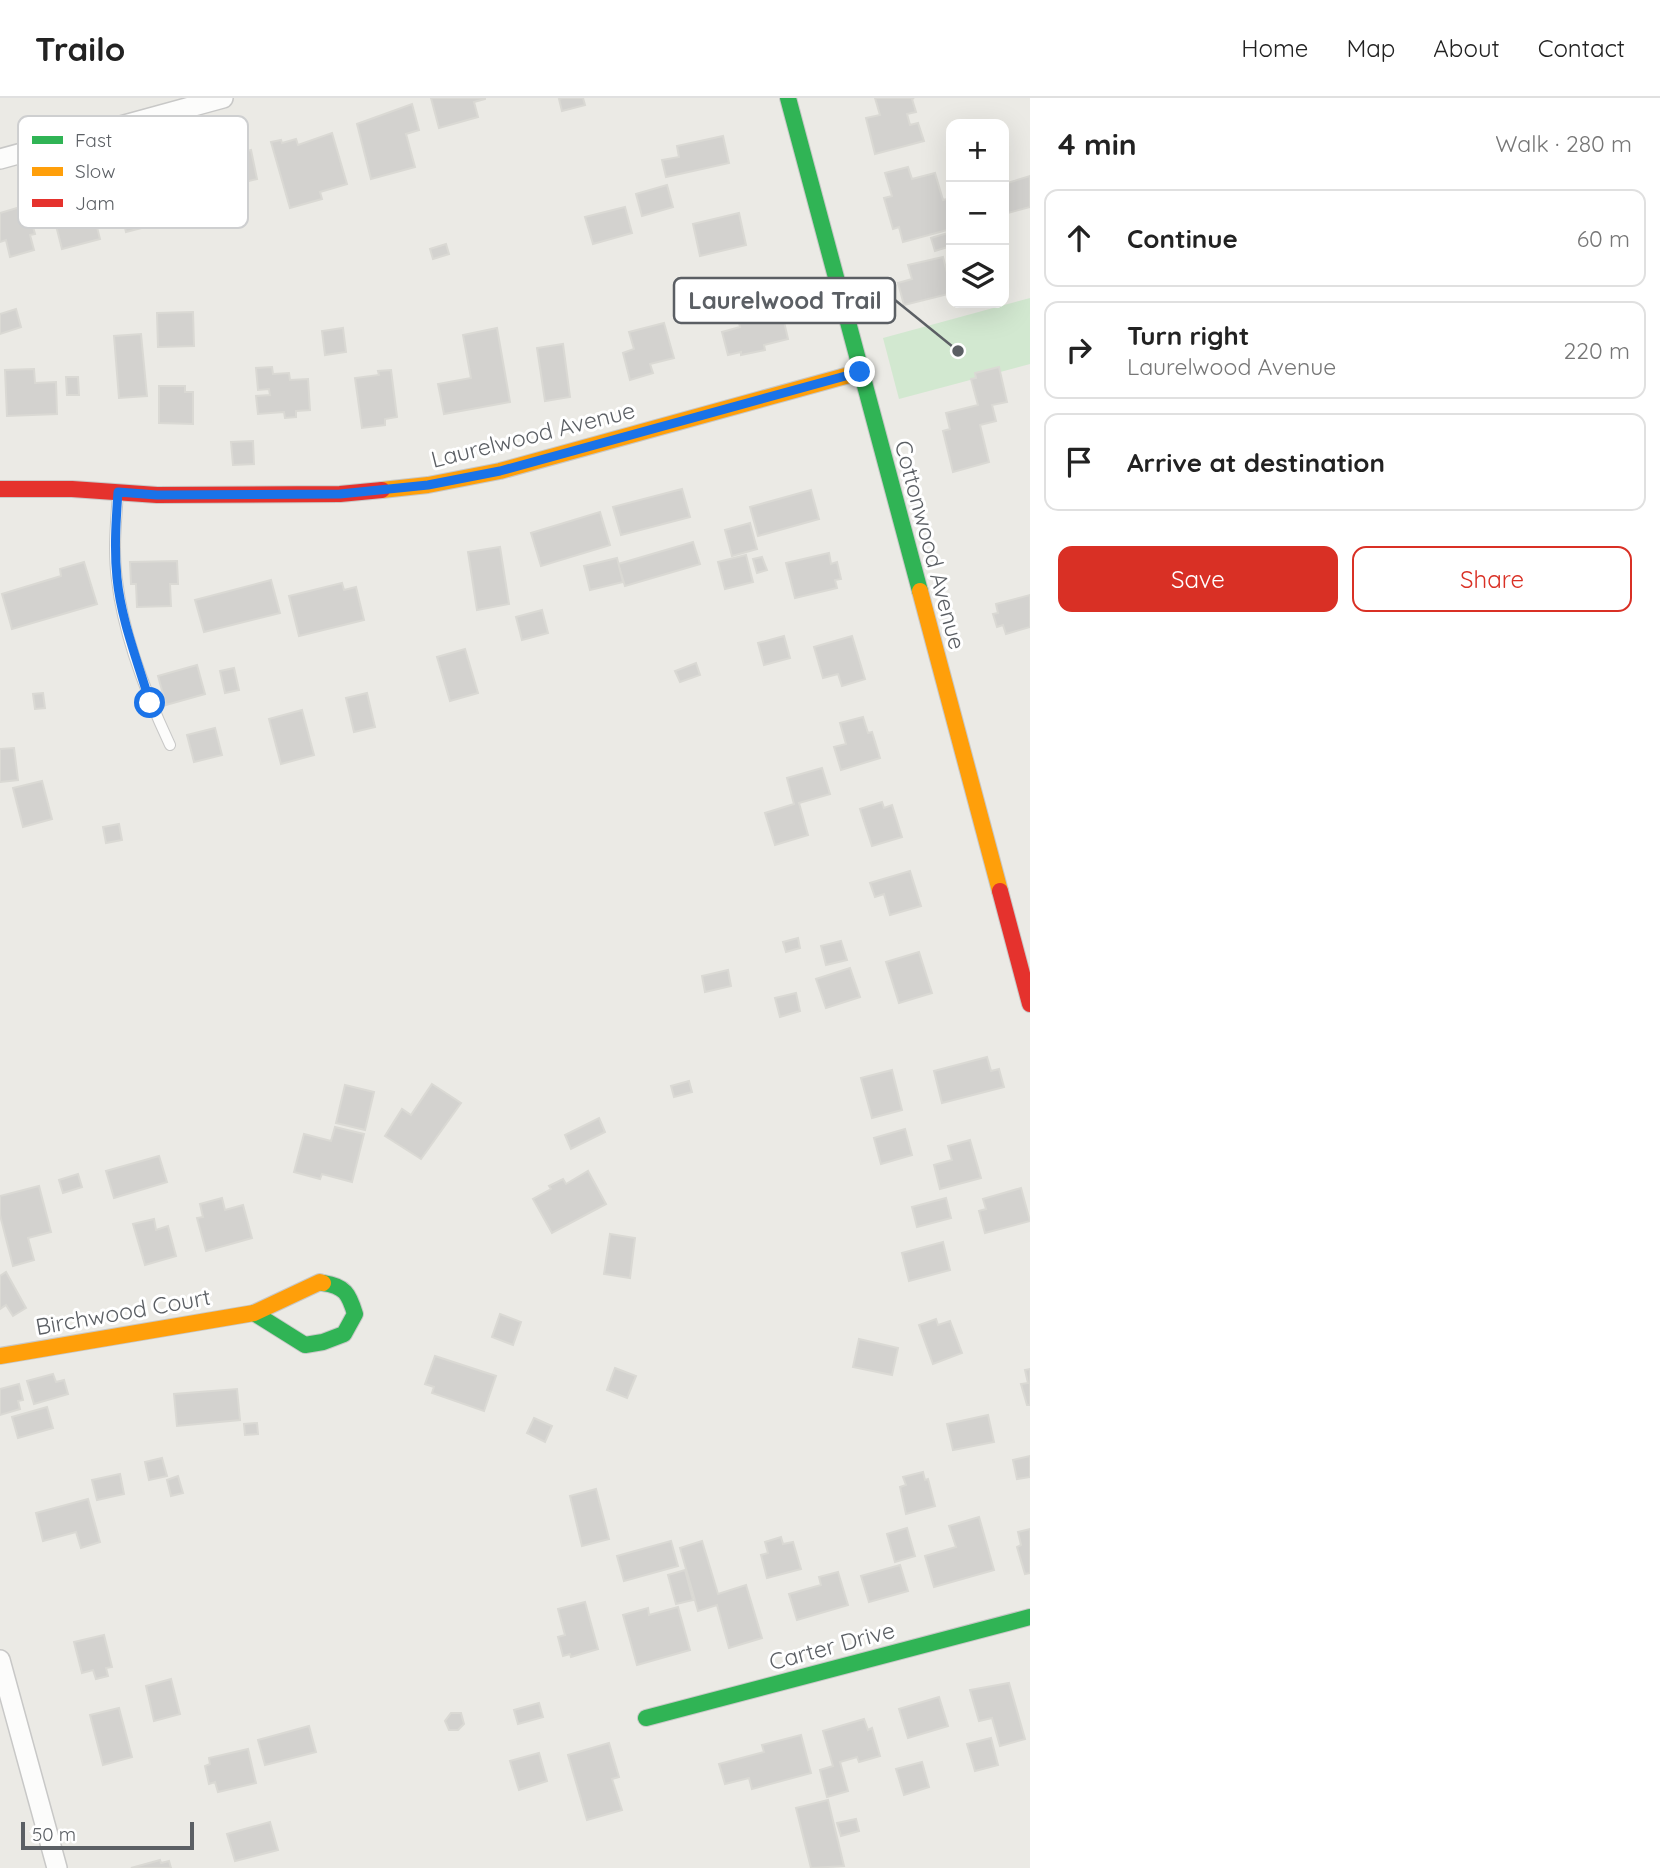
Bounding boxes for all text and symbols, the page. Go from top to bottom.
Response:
text: Trailo [35,28,125,69]
text: Home [1241,33,1308,63]
text: Map [1346,33,1395,63]
text: About [1433,33,1500,63]
text: Contact [1538,33,1625,63]
legend [18,116,248,228]
map controls [946,119,1009,308]
button: + [946,119,1009,182]
text: 4 min [1058,125,1137,163]
text: Fast [75,128,112,152]
text: Walk · 280 m [1495,129,1632,158]
text: Slow [75,159,116,183]
button: − [946,182,1009,245]
text: Jam [75,191,115,215]
icon: ahead [1060,219,1098,257]
text: Continue [1127,222,1238,255]
text: 60 m [1577,224,1630,253]
button: layers [946,245,1009,308]
callout: Laurelwood Trail [674,278,895,323]
text: Laurelwood Trail [688,285,882,315]
text: Turn right [1127,319,1249,352]
icon: right [1060,331,1098,369]
text: 220 m [1564,336,1630,365]
text: Laurelwood Avenue [1127,352,1336,381]
route end [844,356,875,387]
street label: Laurelwood Avenue [428,395,638,474]
street label: Cottonwood Avenue [889,437,972,653]
icon: arrive [1060,443,1098,481]
text: Arrive at destination [1127,446,1385,479]
button: Save [1058,546,1338,612]
button: Share [1352,546,1632,612]
route start [134,687,165,718]
street label: Birchwood Court [33,1282,213,1341]
street label: Carter Drive [766,1615,898,1676]
scale bar [21,1819,194,1851]
text: 50 m [32,1822,76,1846]

